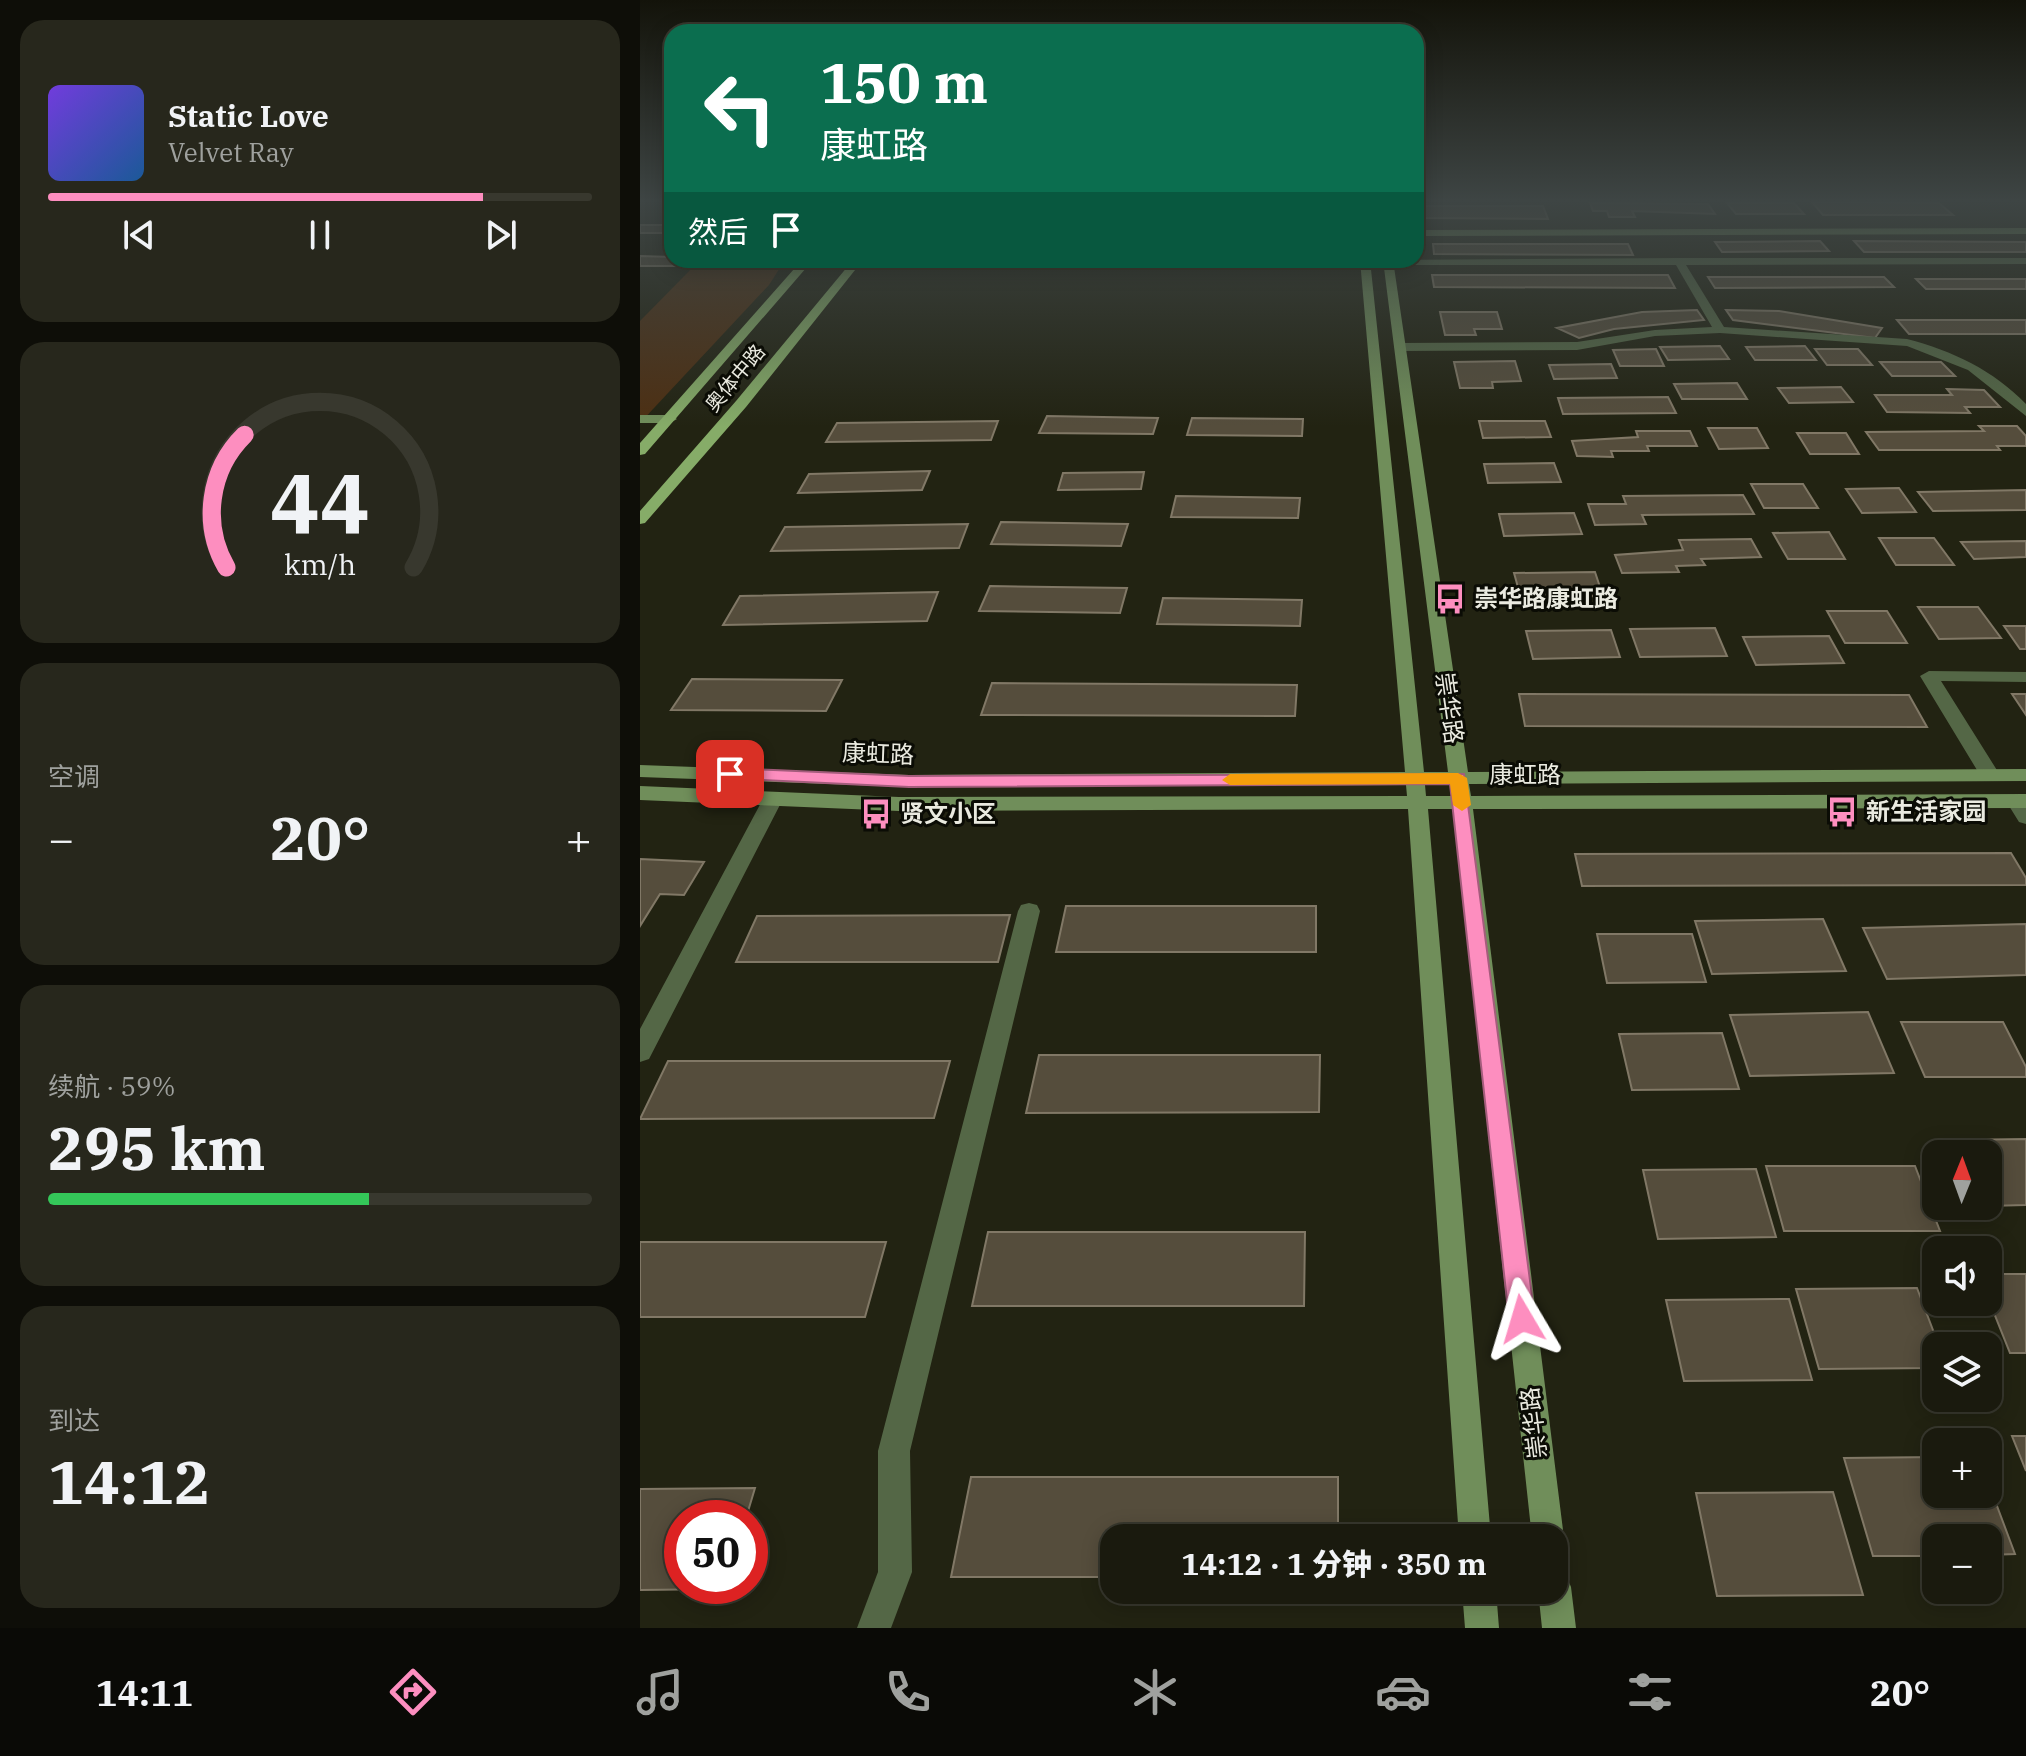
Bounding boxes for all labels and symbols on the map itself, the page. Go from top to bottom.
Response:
street label: 奥体中路 [699,338,771,417]
bus stop icon: 崇华路康虹路 [1433,582,1467,616]
place label: 崇华路康虹路 [1474,582,1618,614]
street label: 崇华路 [1429,670,1471,746]
street label: 康虹路 [841,736,915,770]
pin [696,740,764,808]
street label: 康虹路 [1489,758,1561,790]
bus stop icon: 新生活家园 [1825,795,1859,829]
place label: 新生活家园 [1866,795,1986,827]
bus stop icon: 贤文小区 [859,797,893,831]
place label: 贤文小区 [900,797,996,829]
north arrow [1922,1140,2002,1220]
position arrow [1480,1277,1564,1361]
street label: 崇华路 [1513,1385,1553,1461]
speed limit sign: 50 [664,1500,768,1604]

